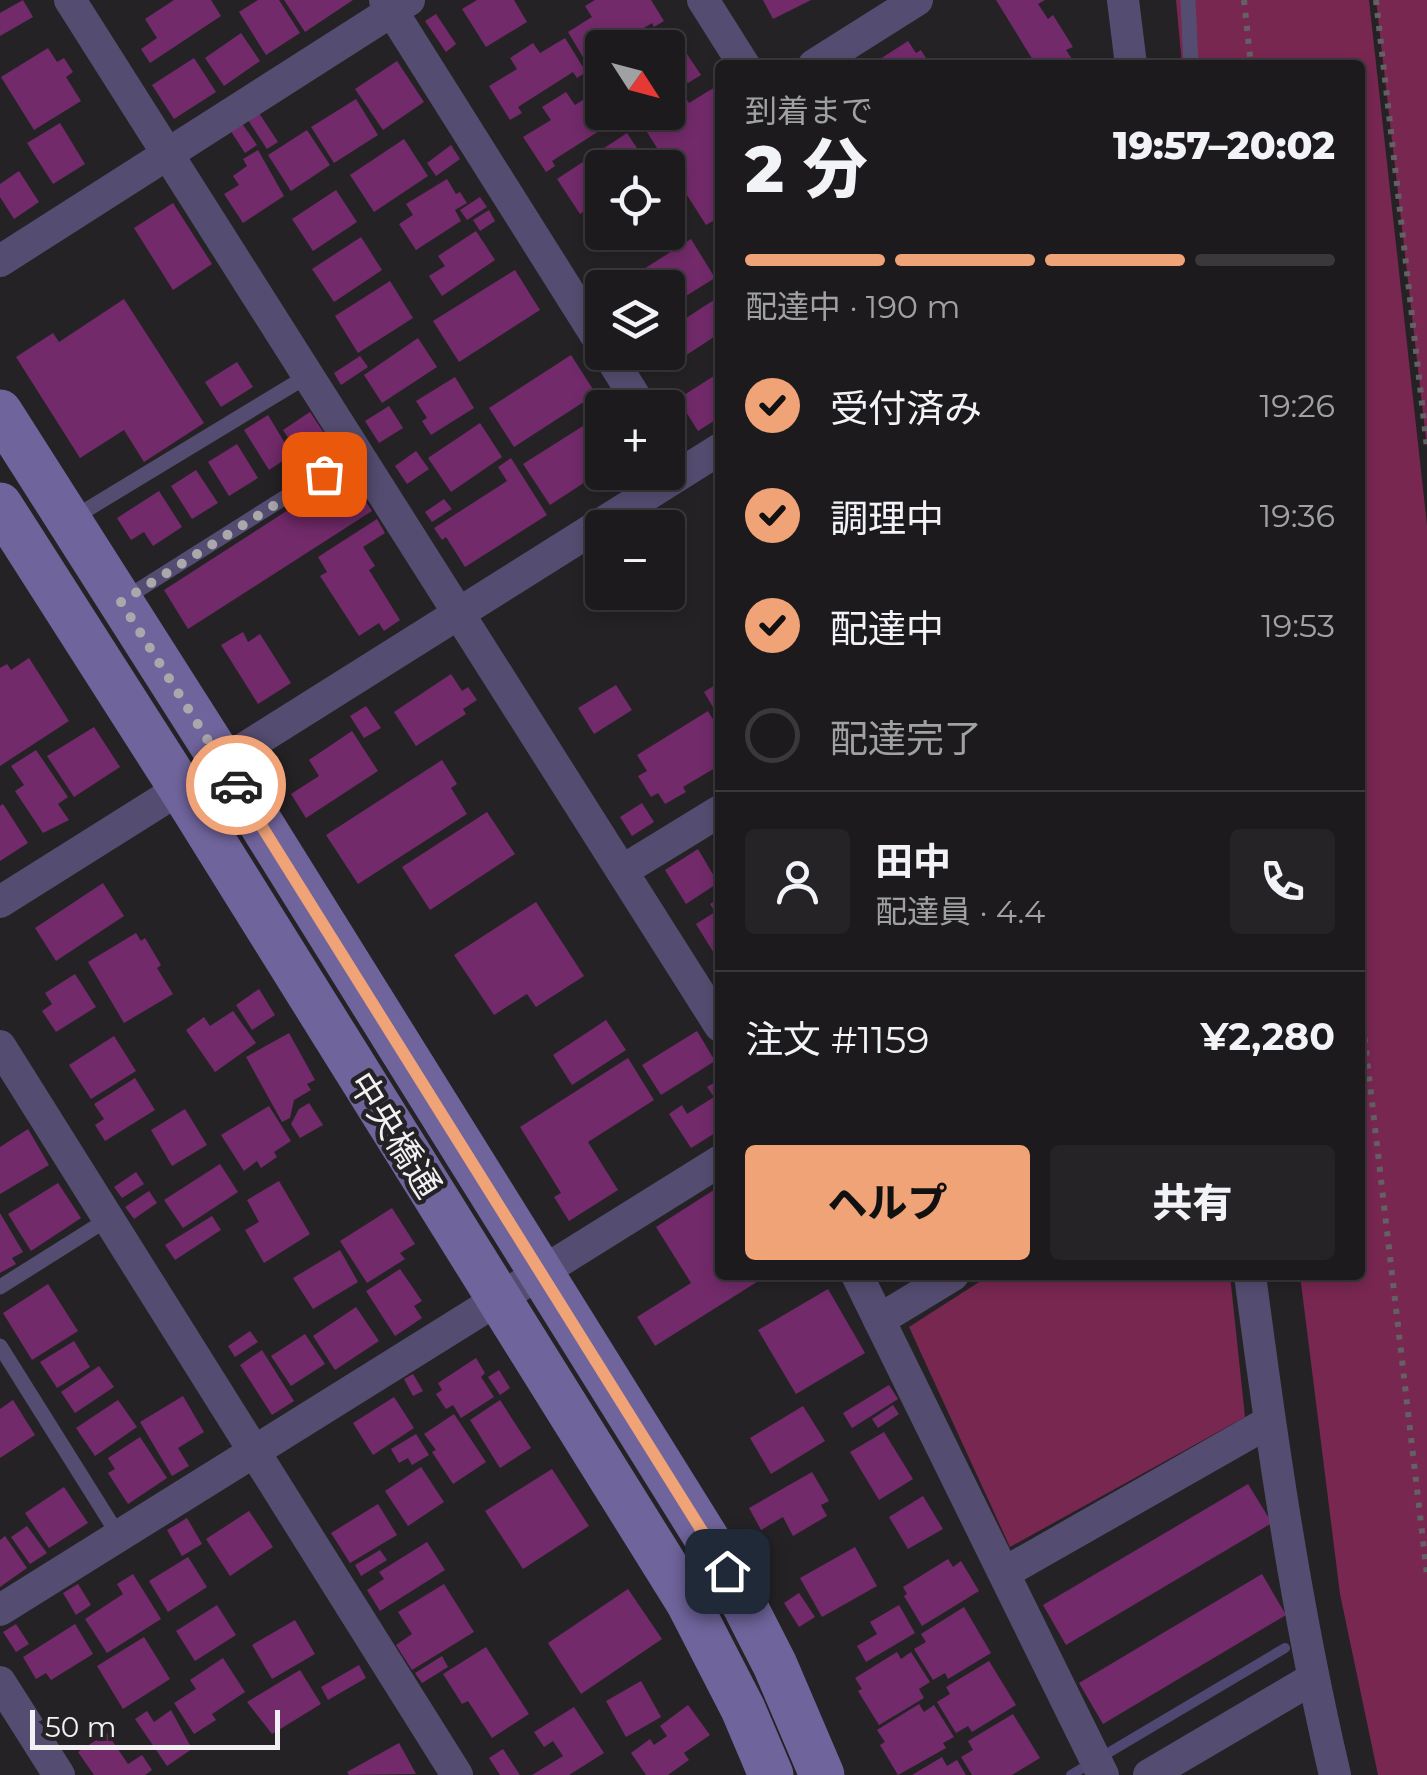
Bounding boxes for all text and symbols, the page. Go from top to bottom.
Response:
north arrow [585,30,685,130]
map controls [585,30,685,610]
text: 到着まで [745,91,873,130]
text: 19:57–20:02 [1113,122,1335,169]
text: 2 分 [745,129,868,208]
button: locate [585,150,685,250]
button: layers [585,270,685,370]
text: 配達中 · 190 m [745,287,960,326]
icon: check [745,378,800,433]
text: 受付済み [830,385,982,432]
text: 19:26 [1260,386,1335,425]
button: + [585,390,685,490]
pin [282,432,367,517]
icon: bag [297,447,352,502]
icon: check [745,488,800,543]
text: 調理中 [830,495,944,542]
text: 19:36 [1260,496,1335,535]
button: − [585,510,685,610]
icon: check [745,598,800,653]
text: 配達中 [830,605,944,652]
text: 19:53 [1261,606,1335,645]
text: 配達完了 [830,715,982,762]
courier [186,735,286,835]
icon: car [209,758,264,813]
button: person [745,829,850,934]
button: phone [1230,829,1335,934]
text: 田中 [875,838,951,885]
text: 配達員 · 4.4 [875,892,1045,931]
text: ¥2,280 [1201,1013,1335,1060]
text: 注文 #1159 [745,1016,930,1063]
street label: 中央橋通 [340,1064,451,1205]
button: ヘルプ [745,1145,1030,1260]
button: 共有 [1050,1145,1335,1260]
pin [685,1529,770,1614]
icon: home [700,1544,755,1599]
scale bar [30,1705,280,1750]
text: 50 m [45,1710,116,1744]

